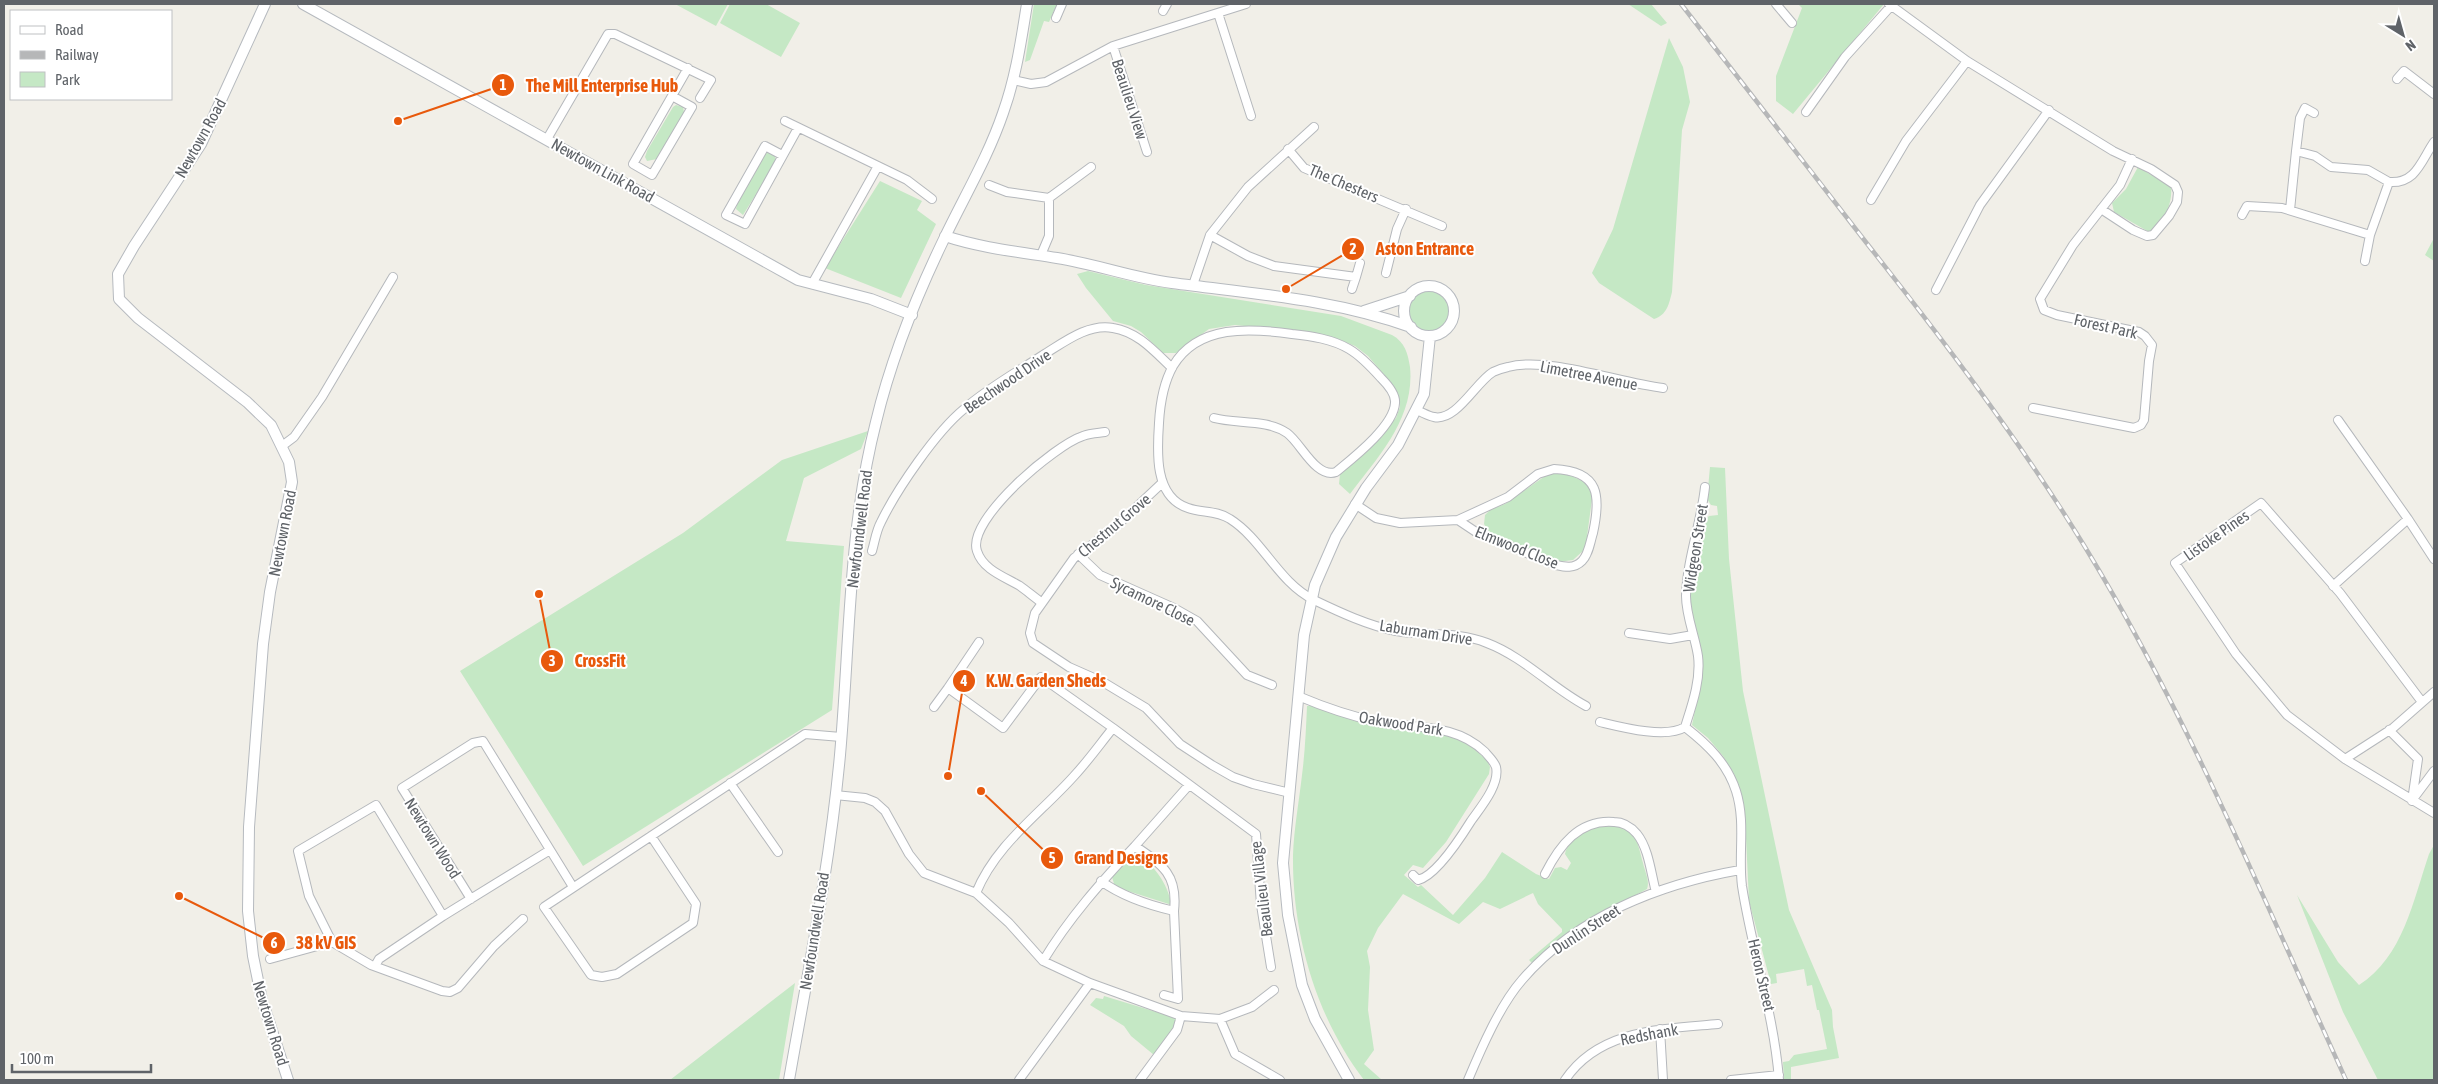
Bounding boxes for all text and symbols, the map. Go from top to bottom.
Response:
legend [10,10,172,100]
north arrow [2378,10,2428,60]
text: Road [55,21,84,38]
text: N [2403,37,2419,54]
text: Railway [55,46,99,63]
street label: Beaulieu View [1109,57,1152,142]
callout: The Mill Enterprise Hub [491,69,688,102]
text: Park [55,71,80,88]
text: The Mill Enterprise Hub [526,75,678,96]
text: 1 [499,76,507,93]
street label: Newtown Road [171,95,229,181]
street label: Newtown Link Road [548,134,658,206]
street label: The Chesters [1306,160,1382,206]
callout: Aston Entrance [1340,232,1484,265]
text: Aston Entrance [1375,238,1474,259]
text: 2 [1349,240,1357,257]
street label: Forest Park [2072,310,2140,342]
street label: Beechwood Drive [960,345,1054,417]
street label: Limetree Avenue [1539,357,1639,393]
street label: Newfoundwell Road [843,469,875,589]
street label: Newtown Road [265,488,299,578]
street label: Chestnut Grove [1074,489,1154,561]
street label: Widgeon Street [1679,502,1712,594]
street label: Listoke Pines [2180,506,2252,564]
street label: Elmwood Close [1473,522,1561,572]
street label: Sycamore Close [1108,573,1198,630]
street label: Laburnam Drive [1378,616,1474,648]
callout: CrossFit [539,644,635,677]
text: CrossFit [574,650,626,671]
text: 3 [548,652,556,669]
callout: K.W. Garden Sheds [951,664,1117,697]
text: K.W. Garden Sheds [986,670,1107,691]
text: 4 [959,672,968,689]
street label: Oakwood Park [1358,707,1444,739]
street label: Newtown Wood [401,795,465,881]
street label: Beaulieu Village [1246,840,1277,938]
callout: Grand Designs [1039,841,1178,874]
text: Grand Designs [1074,847,1169,868]
text: 5 [1048,849,1056,866]
street label: Newfoundwell Road [796,871,832,991]
street label: Dunlin Street [1549,900,1624,958]
callout: 38 kV GIS [261,926,367,959]
text: 38 kV GIS [296,932,357,953]
text: 6 [270,934,278,951]
street label: Heron Street [1745,937,1779,1013]
street label: Newtown Road [250,978,292,1068]
street label: Redshank [1619,1020,1679,1048]
scale bar [12,1042,151,1074]
text: 100 m [20,1050,54,1067]

